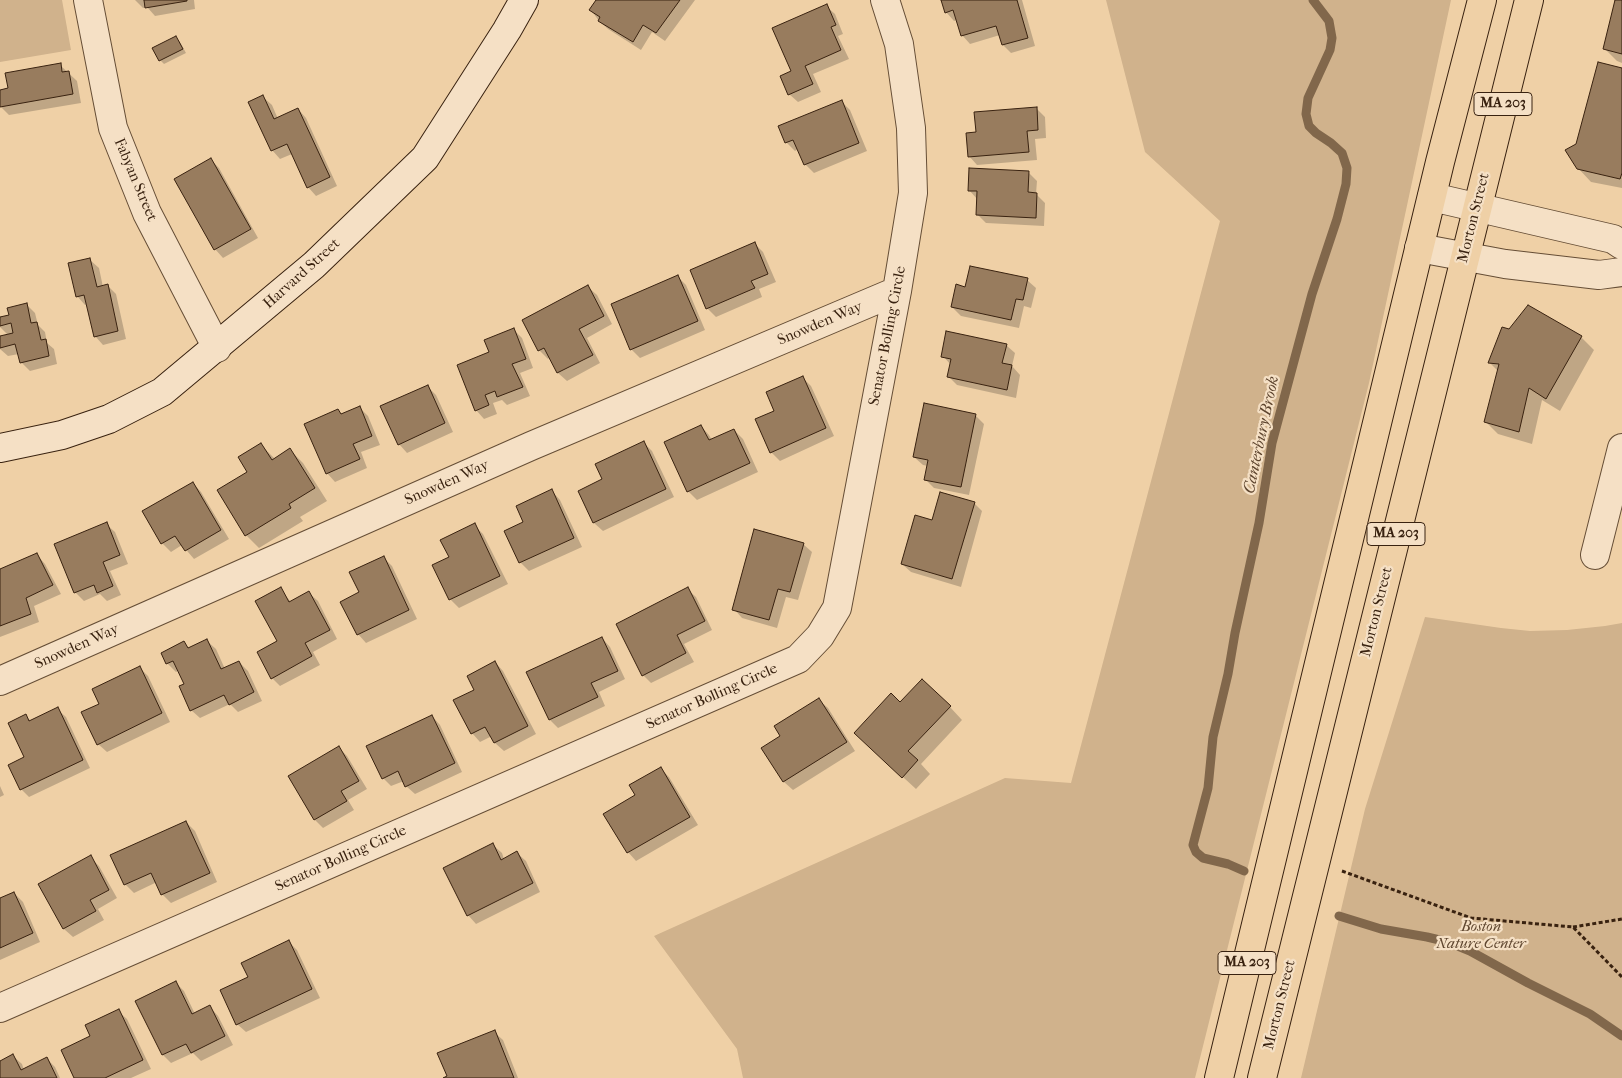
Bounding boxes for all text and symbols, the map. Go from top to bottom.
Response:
road number: MA 203 [1474,92,1532,116]
street label: Fabyan Street [109,136,161,224]
street label: Morton Street [1454,171,1494,265]
street label: Harvard Street [260,235,344,313]
street label: Senator Bolling Circle [866,265,910,407]
street label: Snowden Way [775,298,865,350]
water label: Canterbury Brook [1240,374,1284,496]
street label: Snowden Way [402,456,492,510]
road number: MA 203 [1367,522,1425,546]
street label: Morton Street [1357,565,1397,659]
street label: Snowden Way [32,620,122,674]
street label: Senator Bolling Circle [644,660,780,734]
street label: Senator Bolling Circle [273,822,409,896]
park label: Boston Nature Center [1436,918,1526,953]
road number: MA 203 [1218,951,1276,974]
street label: Morton Street [1260,958,1300,1052]

